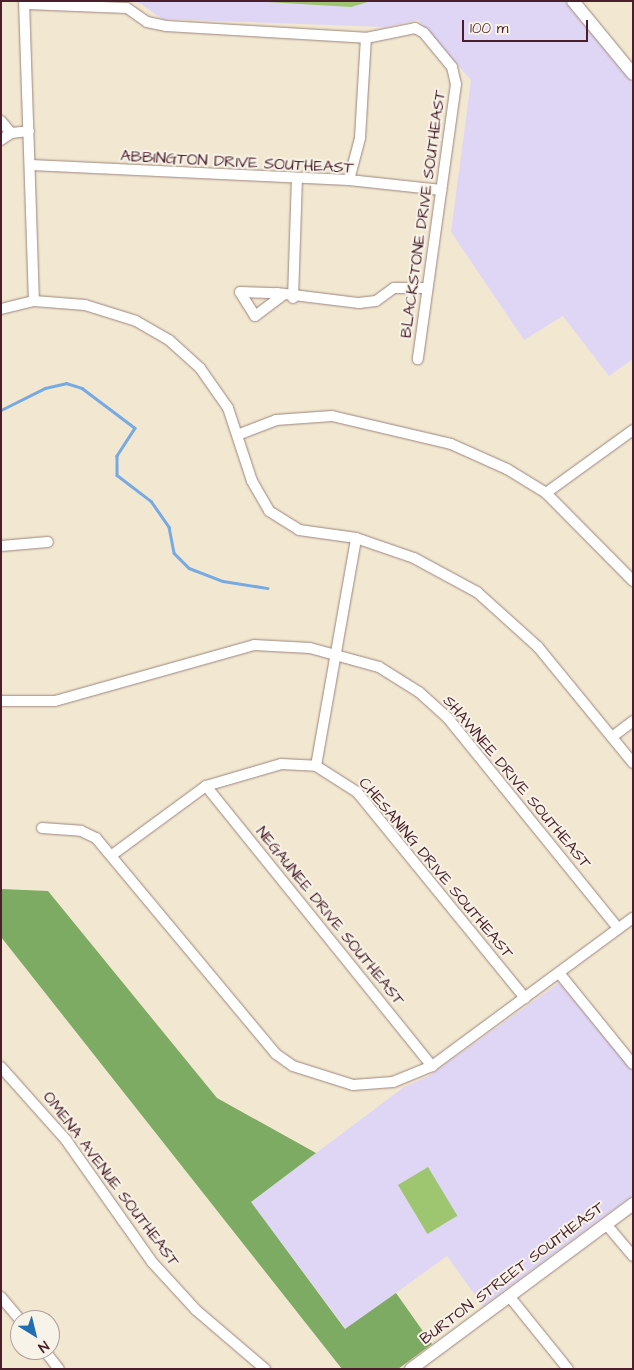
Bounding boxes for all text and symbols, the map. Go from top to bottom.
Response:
scale bar [464,10,590,42]
text: 100 m [470,18,509,39]
street label: BLACKSTONE DRIVE SOUTHEAST [396,89,450,339]
street label: ABBINGTON DRIVE SOUTHEAST [120,146,354,178]
street label: SHAWNEE DRIVE SOUTHEAST [439,691,595,873]
street label: CHESANING DRIVE SOUTHEAST [354,773,518,963]
street label: NEGAUNEE DRIVE SOUTHEAST [252,823,408,1009]
street label: OMENA AVENUE SOUTHEAST [39,1088,183,1270]
street label: BURTON STREET SOUTHEAST [416,1197,608,1349]
north arrow [10,1310,60,1360]
text: N [34,1336,53,1357]

